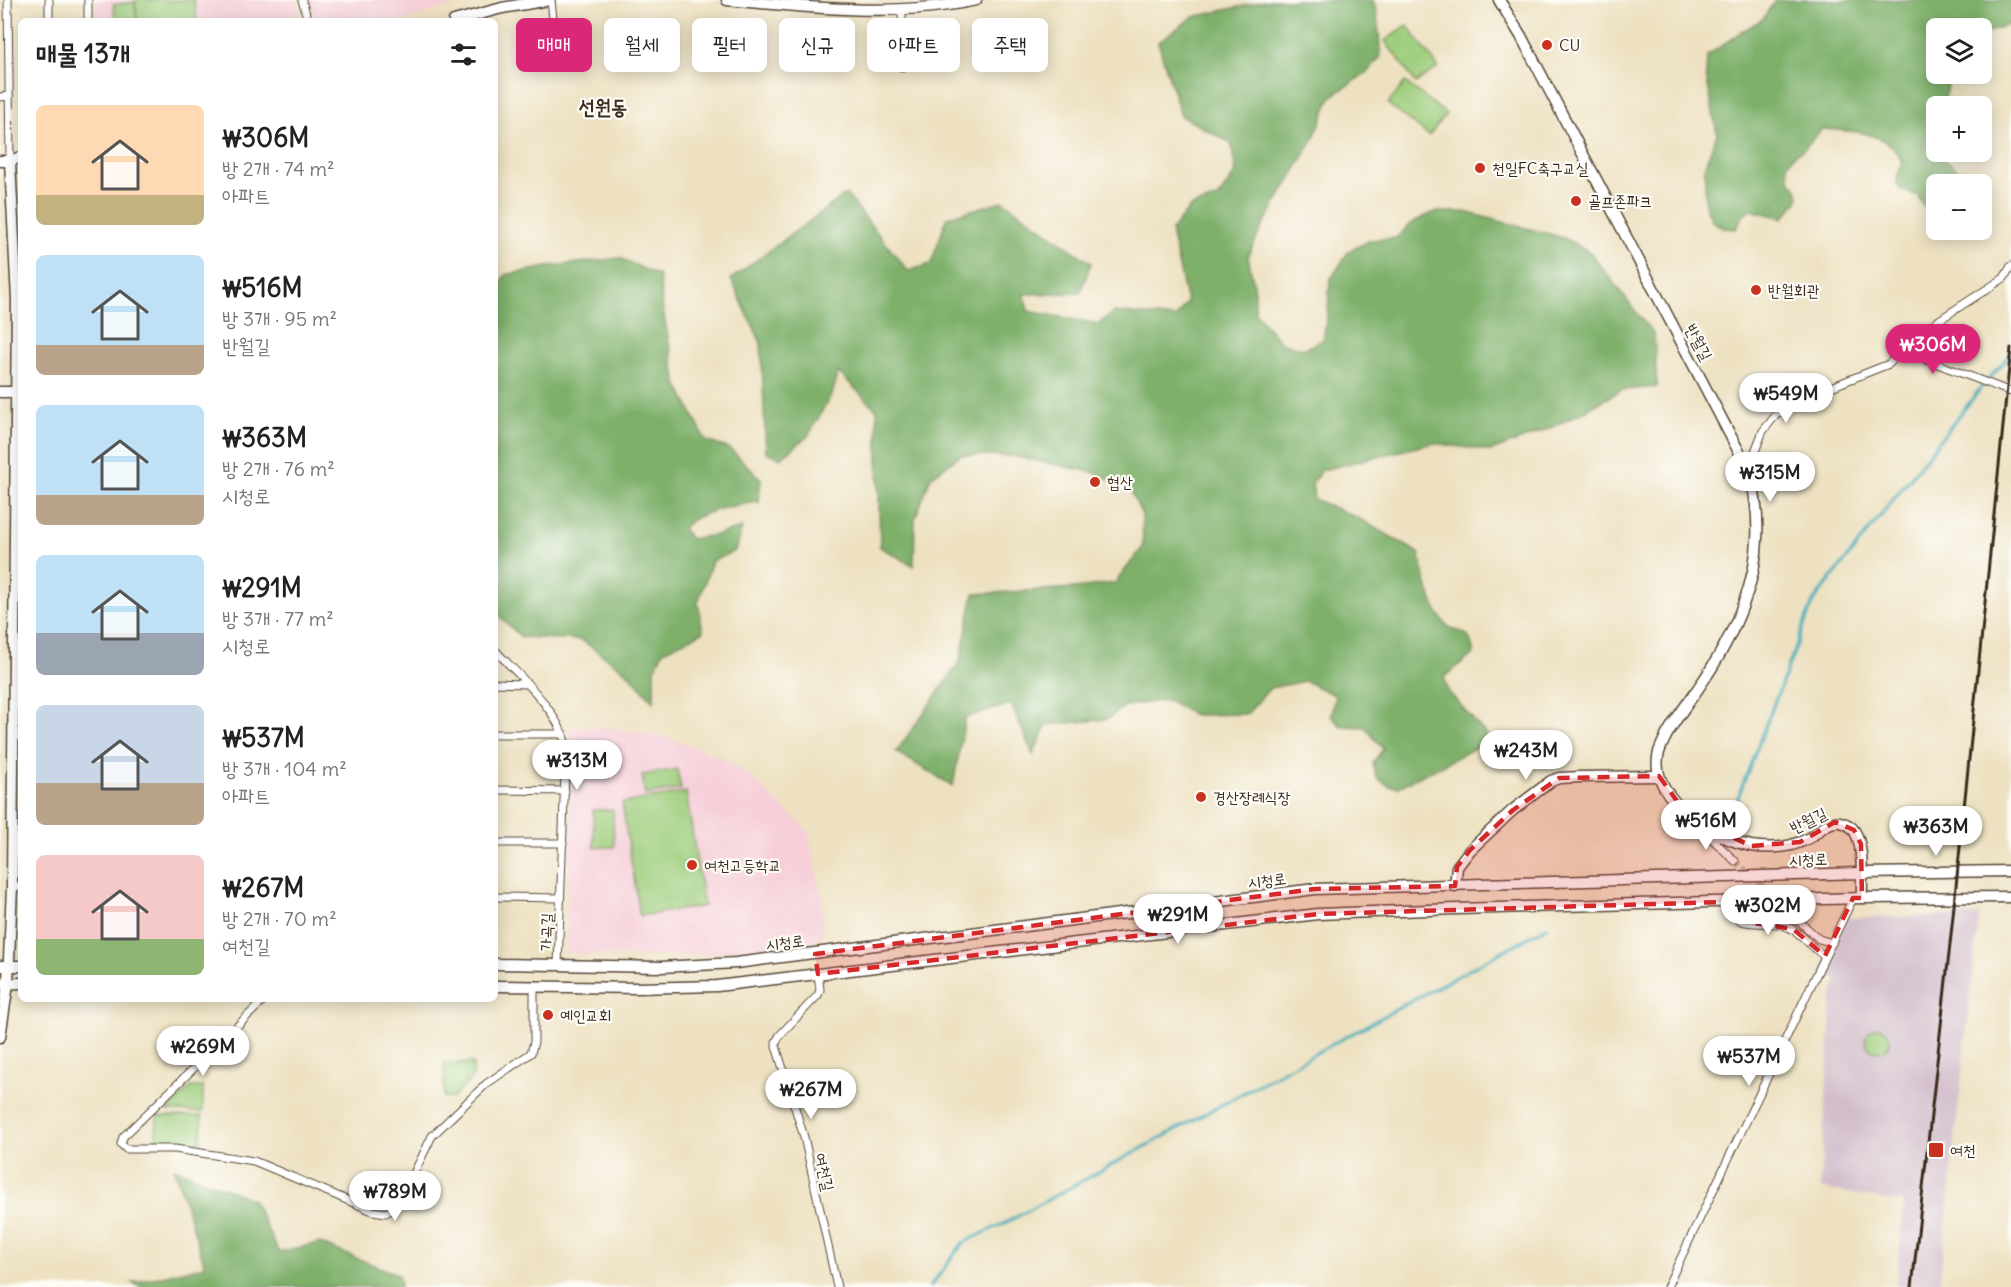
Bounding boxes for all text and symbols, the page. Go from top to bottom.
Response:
chip: 매매 [516,18,592,72]
chip: 월세 [604,18,680,72]
chip: 필터 [692,18,767,72]
chip: 신규 [779,18,855,72]
chip: 아파트 [867,18,960,72]
chip: 주택 [972,18,1048,72]
map controls [1926,18,1992,240]
button: layers [1926,18,1992,84]
place label: CU [1559,35,1580,55]
text: 매물 13개 [36,37,130,70]
icon: filters [447,38,480,71]
marker: CU [1540,38,1554,52]
district label: 선원동 [579,94,627,119]
button: + [1926,96,1992,162]
text: ₩306M [222,121,309,154]
icon: home [84,129,156,201]
text: 방 2개 · 74 m² [222,156,335,181]
place label: 천일FC축구교실 [1492,158,1589,178]
marker: 천일FC축구교실 [1473,161,1487,175]
button: − [1926,174,1992,240]
text: 아파트 [222,183,270,208]
place label: 골프존파크 [1588,191,1652,211]
marker: 골프존파크 [1569,194,1583,208]
text: ₩516M [222,271,303,304]
icon: home [84,279,156,351]
place label: 반월회관 [1768,280,1820,300]
marker: 반월회관 [1749,283,1763,297]
text: 방 3개 · 95 m² [222,306,337,331]
street label: 반월길 [1681,320,1717,364]
pin: ₩306M [1891,324,1975,375]
text: ₩306M [1899,331,1967,356]
text: 반월길 [222,333,270,358]
pin: ₩549M [1744,373,1828,424]
text: ₩549M [1753,380,1819,405]
text: ₩363M [222,421,307,454]
icon: home [84,429,156,501]
pin: ₩315M [1728,452,1812,503]
text: 방 2개 · 76 m² [222,456,335,481]
text: ₩315M [1739,459,1801,484]
place label: 협산 [1107,472,1133,492]
marker: 협산 [1088,475,1102,489]
text: 시청로 [222,483,270,508]
text: ₩291M [222,571,302,604]
icon: home [84,579,156,651]
text: 방 3개 · 77 m² [222,606,334,631]
text: 시청로 [222,633,270,658]
text: ₩537M [222,721,305,754]
icon: home [84,729,156,801]
pin: ₩243M [1484,730,1568,781]
text: ₩243M [1494,737,1558,762]
pin: ₩313M [535,740,619,791]
text: ₩313M [546,747,608,772]
text: 방 3개 · 104 m² [222,756,347,781]
text: 아파트 [222,783,270,808]
place label: 경산장례식장 [1213,787,1290,807]
marker: 경산장례식장 [1194,790,1208,804]
pin: ₩516M [1664,800,1748,851]
street label: 반월길 [1786,802,1830,837]
pin: ₩363M [1894,806,1978,857]
text: ₩516M [1675,807,1737,832]
text: ₩363M [1903,813,1969,838]
street label: 시청로 [1788,848,1828,870]
place label: 여천고등학교 [704,855,781,875]
marker: 여천고등학교 [685,858,699,872]
street label: 시청로 [1247,868,1287,892]
text: ₩267M [222,871,304,904]
icon: home [84,879,156,951]
pin: ₩302M [1726,885,1810,936]
text: ₩302M [1735,892,1801,917]
pin: ₩291M [1136,894,1220,945]
text: ₩291M [1147,901,1209,926]
text: 방 2개 · 70 m² [222,906,337,931]
street label: 가곡길 [535,912,557,952]
street label: 시청로 [765,930,805,954]
text: 여천길 [222,933,270,958]
place label: 예인교회 [560,1005,612,1025]
marker: 예인교회 [541,1008,555,1022]
pin: ₩269M [161,1026,245,1077]
text: ₩269M [170,1033,236,1058]
pin: ₩537M [1707,1036,1791,1087]
text: ₩537M [1717,1043,1781,1068]
pin: ₩267M [769,1069,853,1120]
text: ₩267M [779,1076,843,1101]
place label: 여천 [1950,1140,1976,1160]
marker: 여천 [1927,1141,1945,1159]
street label: 여천길 [811,1151,839,1193]
pin: ₩789M [353,1171,437,1222]
text: ₩789M [363,1178,427,1203]

